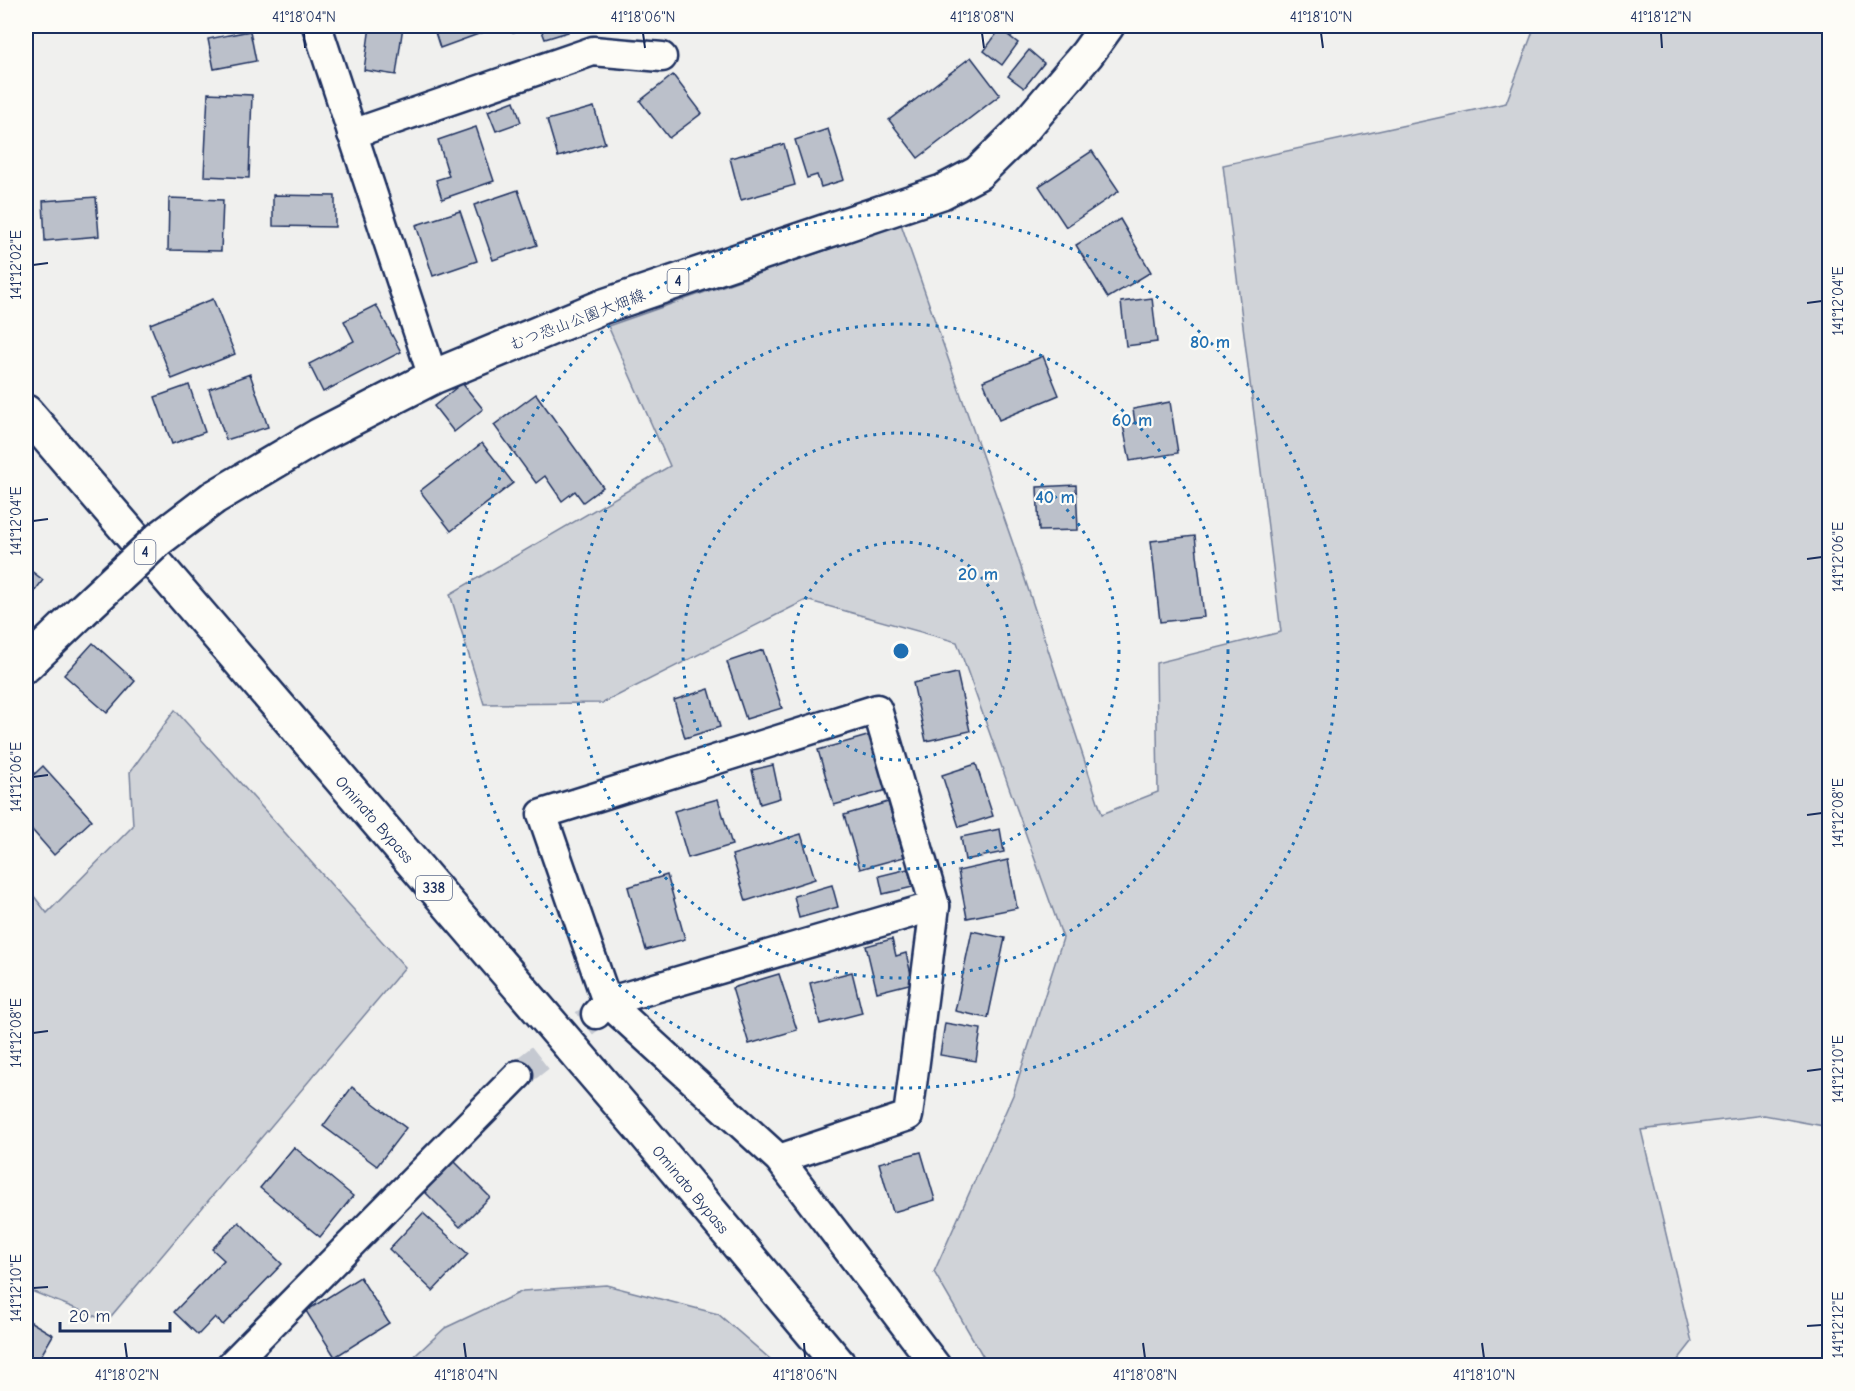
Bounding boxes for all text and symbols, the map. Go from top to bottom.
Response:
text: 41°18'04"N [272,8,336,26]
text: 41°18'06"N [611,8,675,26]
text: 41°18'08"N [950,8,1014,26]
text: 41°18'10"N [1290,8,1352,26]
text: 41°18'12"N [1630,8,1692,26]
text: 141°12'02"E [7,230,25,300]
text: 141°12'04"E [1829,266,1847,336]
road number: 4 [668,269,688,293]
street label: むつ恐山公園大畑線 [507,286,648,354]
text: 80 m [1190,332,1230,353]
text: 60 m [1112,410,1152,431]
text: 141°12'04"E [7,486,25,556]
text: 40 m [1035,487,1075,508]
text: 141°12'06"E [1829,522,1847,592]
road number: 4 [134,540,156,564]
text: 20 m [958,564,998,585]
centre of rings [891,641,911,661]
text: 141°12'06"E [7,742,25,812]
street label: Ominato Bypass [332,773,417,867]
text: 141°12'08"E [1829,778,1847,848]
road number: 338 [416,876,452,900]
text: 141°12'08"E [7,998,25,1068]
text: 141°12'10"E [1829,1035,1847,1103]
street label: Ominato Bypass [648,1142,732,1238]
text: 141°12'10"E [7,1254,25,1322]
text: 141°12'12"E [1829,1292,1847,1358]
scale bar [60,1295,170,1333]
text: 20 m [69,1306,110,1327]
text: 41°18'02"N [95,1366,159,1384]
text: 41°18'04"N [434,1366,498,1384]
text: 41°18'06"N [773,1366,837,1384]
text: 41°18'08"N [1113,1366,1177,1384]
text: 41°18'10"N [1453,1366,1515,1384]

